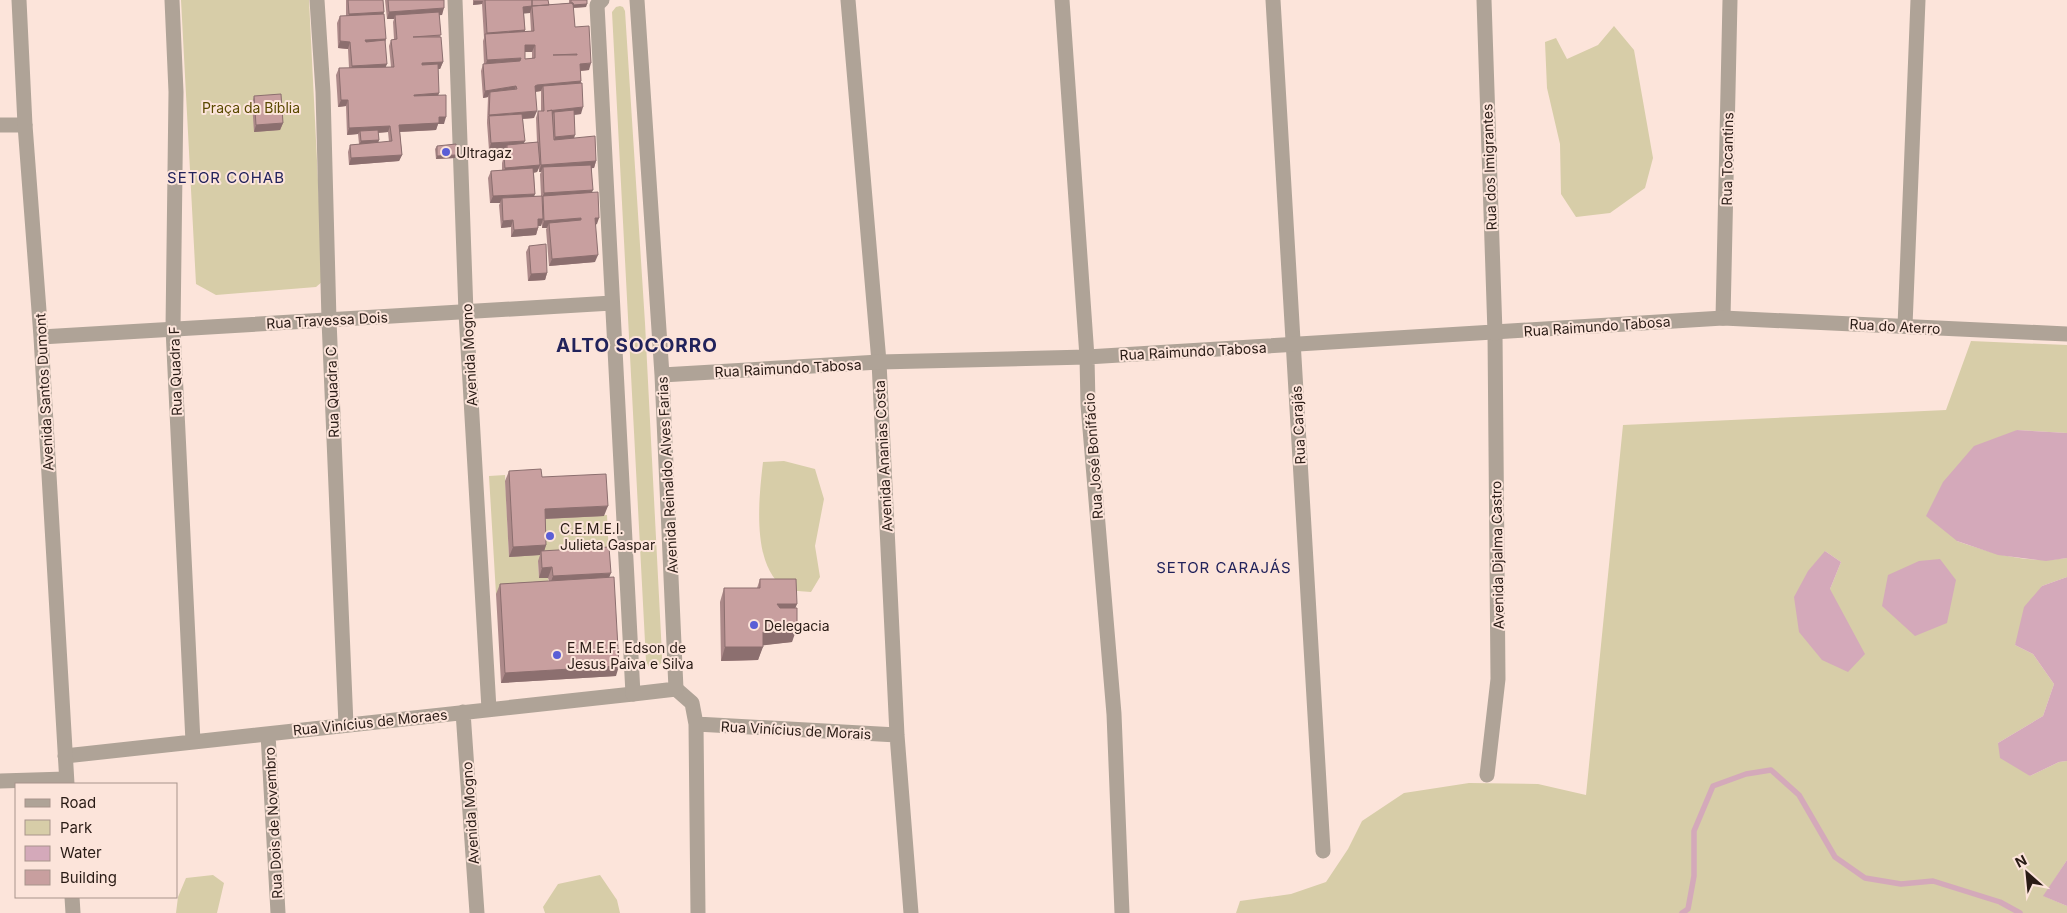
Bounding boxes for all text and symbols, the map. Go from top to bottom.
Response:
park label: Praça da Bíblia [202,99,300,116]
street label: Rua dos Imigrantes [1478,103,1500,231]
street label: Rua Tocantins [1718,112,1736,206]
place label: Ultragaz [456,144,512,161]
marker: Ultragaz [440,146,452,158]
district label: SETOR COHAB [167,168,285,187]
street label: Avenida Mogno [458,303,480,407]
street label: Rua Travessa Dois [266,308,388,332]
street label: Avenida Santos Dumont [31,312,57,471]
street label: Rua Raimundo Tabosa [1523,312,1671,340]
street label: Rua do Aterro [1849,315,1941,337]
street label: Rua Quadra F [165,326,185,416]
district label: ALTO SOCORRO [556,334,718,357]
street label: Rua Raimundo Tabosa [1119,339,1267,363]
street label: Rua Quadra C [322,346,342,438]
street label: Rua Raimundo Tabosa [714,356,862,380]
street label: Avenida Reinaldo Alves Farias [653,376,681,574]
street label: Avenida Ananias Costa [871,380,895,532]
street label: Rua Carajás [1287,385,1309,465]
street label: Rua José Bonifácio [1080,392,1106,520]
street label: Avenida Djalma Castro [1487,480,1507,630]
place label: C.E.M.E.I. Julieta Gaspar [560,520,655,553]
marker: C.E.M.E.I. Julieta Gaspar [544,530,556,542]
district label: SETOR CARAJÁS [1156,558,1292,577]
place label: Delegacia [764,617,830,634]
marker: Delegacia [748,619,760,631]
place label: E.M.E.F. Edson de Jesus Paiva e Silva [567,639,694,672]
marker: E.M.E.F. Edson de Jesus Paiva e Silva [551,649,563,661]
street label: Rua Vinícius de Moraes [292,705,448,739]
street label: Rua Vinícius de Morais [720,718,872,742]
street label: Rua Dois de Novembro [261,747,285,899]
street label: Avenida Mogno [458,761,482,865]
legend [15,783,178,898]
text: Road [60,793,96,812]
text: Park [60,818,93,837]
text: Water [60,843,102,862]
north arrow [2002,848,2052,898]
text: N [2012,851,2029,871]
text: Building [60,868,117,887]

